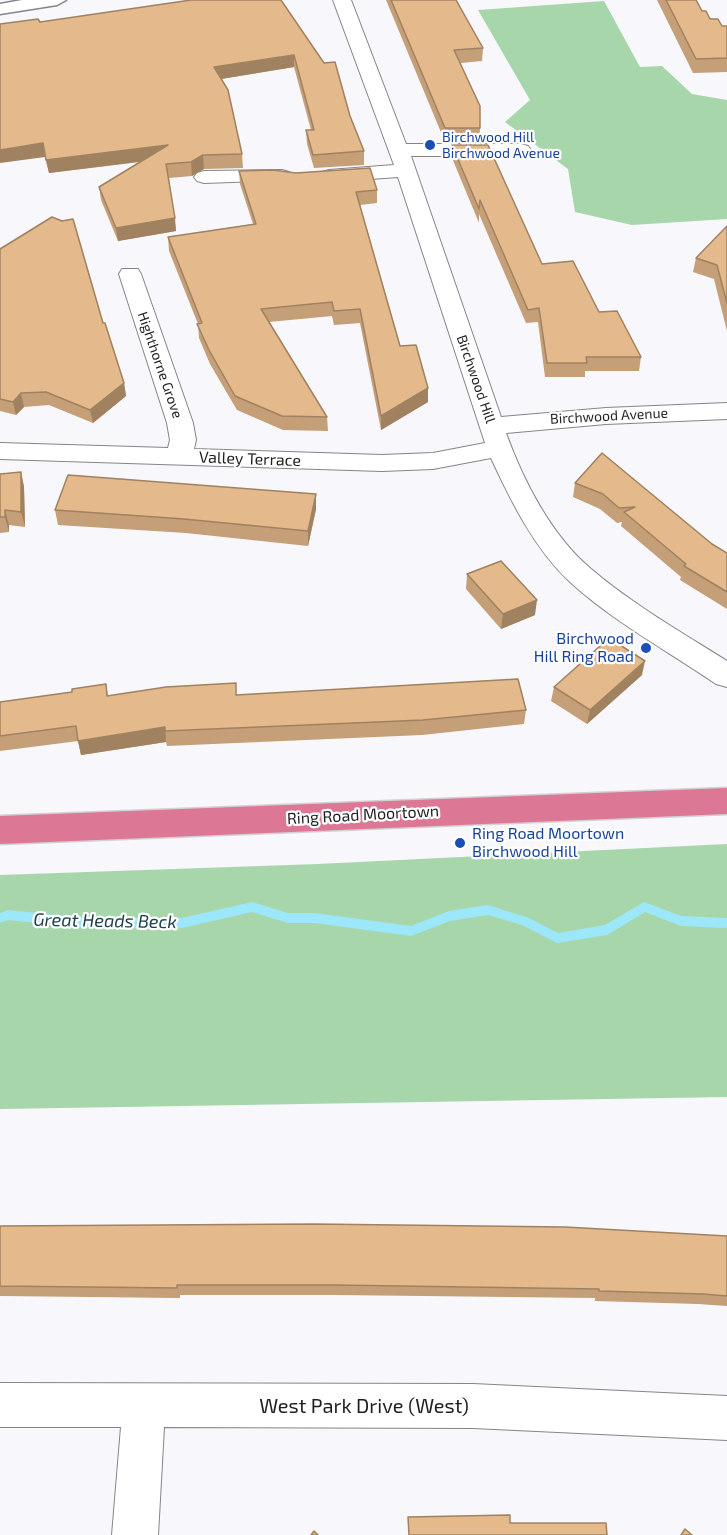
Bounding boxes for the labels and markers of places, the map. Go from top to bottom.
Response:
place label: Birchwood Hill Birchwood Avenue [442,129,560,162]
marker: Birchwood Hill Birchwood Avenue [423,138,437,152]
place label: Birchwood Hill Ring Road [534,629,634,667]
marker: Birchwood Hill Ring Road [639,641,653,655]
place label: Ring Road Moortown Birchwood Hill [472,824,624,862]
marker: Ring Road Moortown Birchwood Hill [453,836,467,850]

